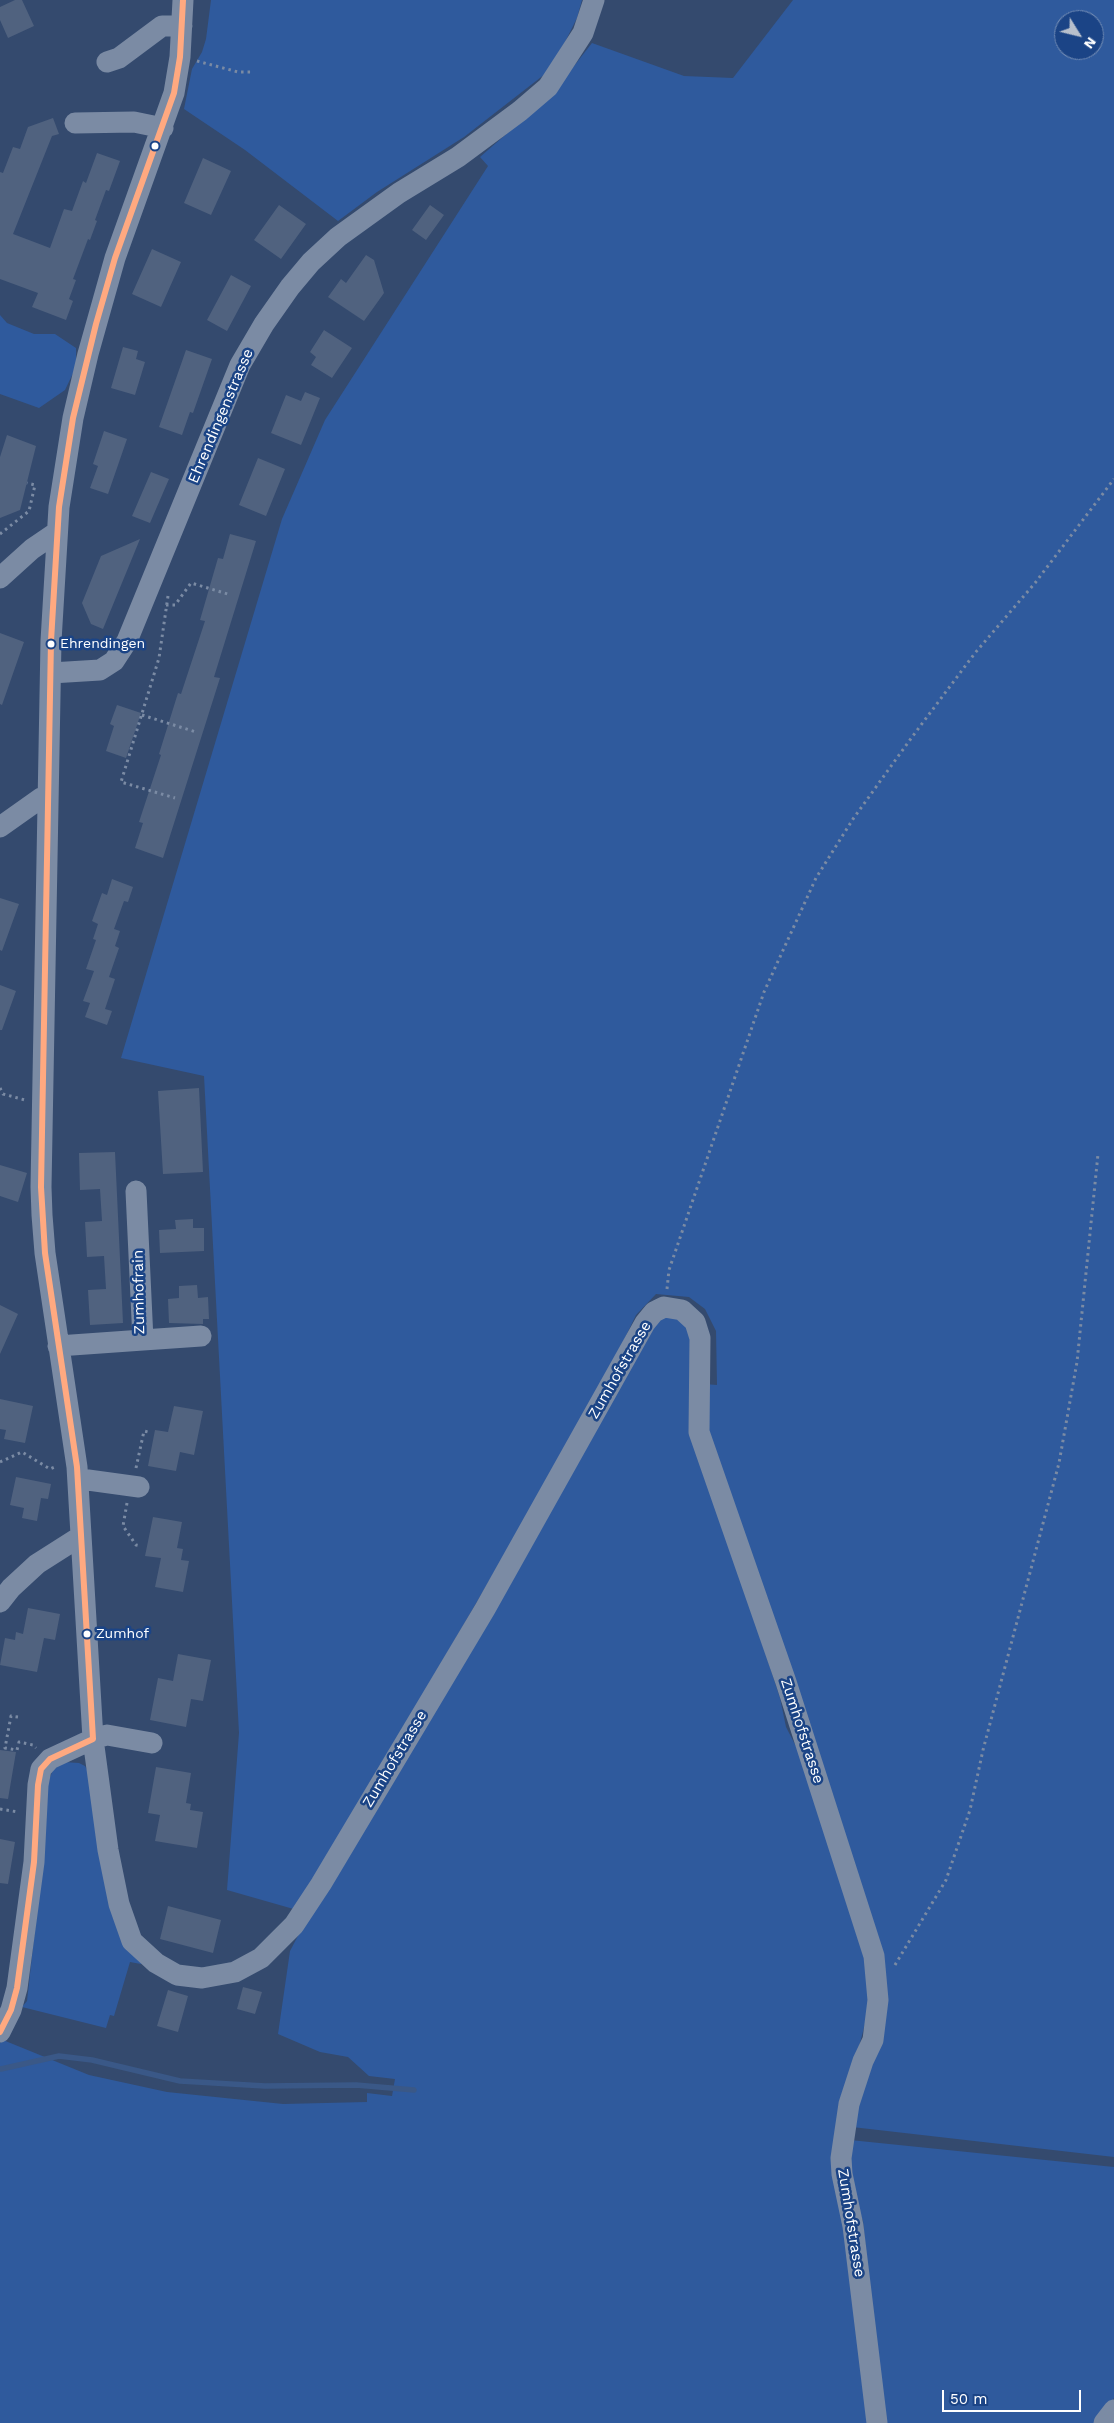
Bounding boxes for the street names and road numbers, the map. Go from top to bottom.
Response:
street label: Ehrendingenstrasse [185,346,257,486]
street label: Zumhofrain [129,1250,149,1334]
street label: Zumhofstrasse [585,1318,655,1422]
street label: Zumhofstrasse [776,1676,828,1786]
street label: Zumhofstrasse [359,1707,431,1811]
street label: Zumhofstrasse [834,2167,868,2279]

